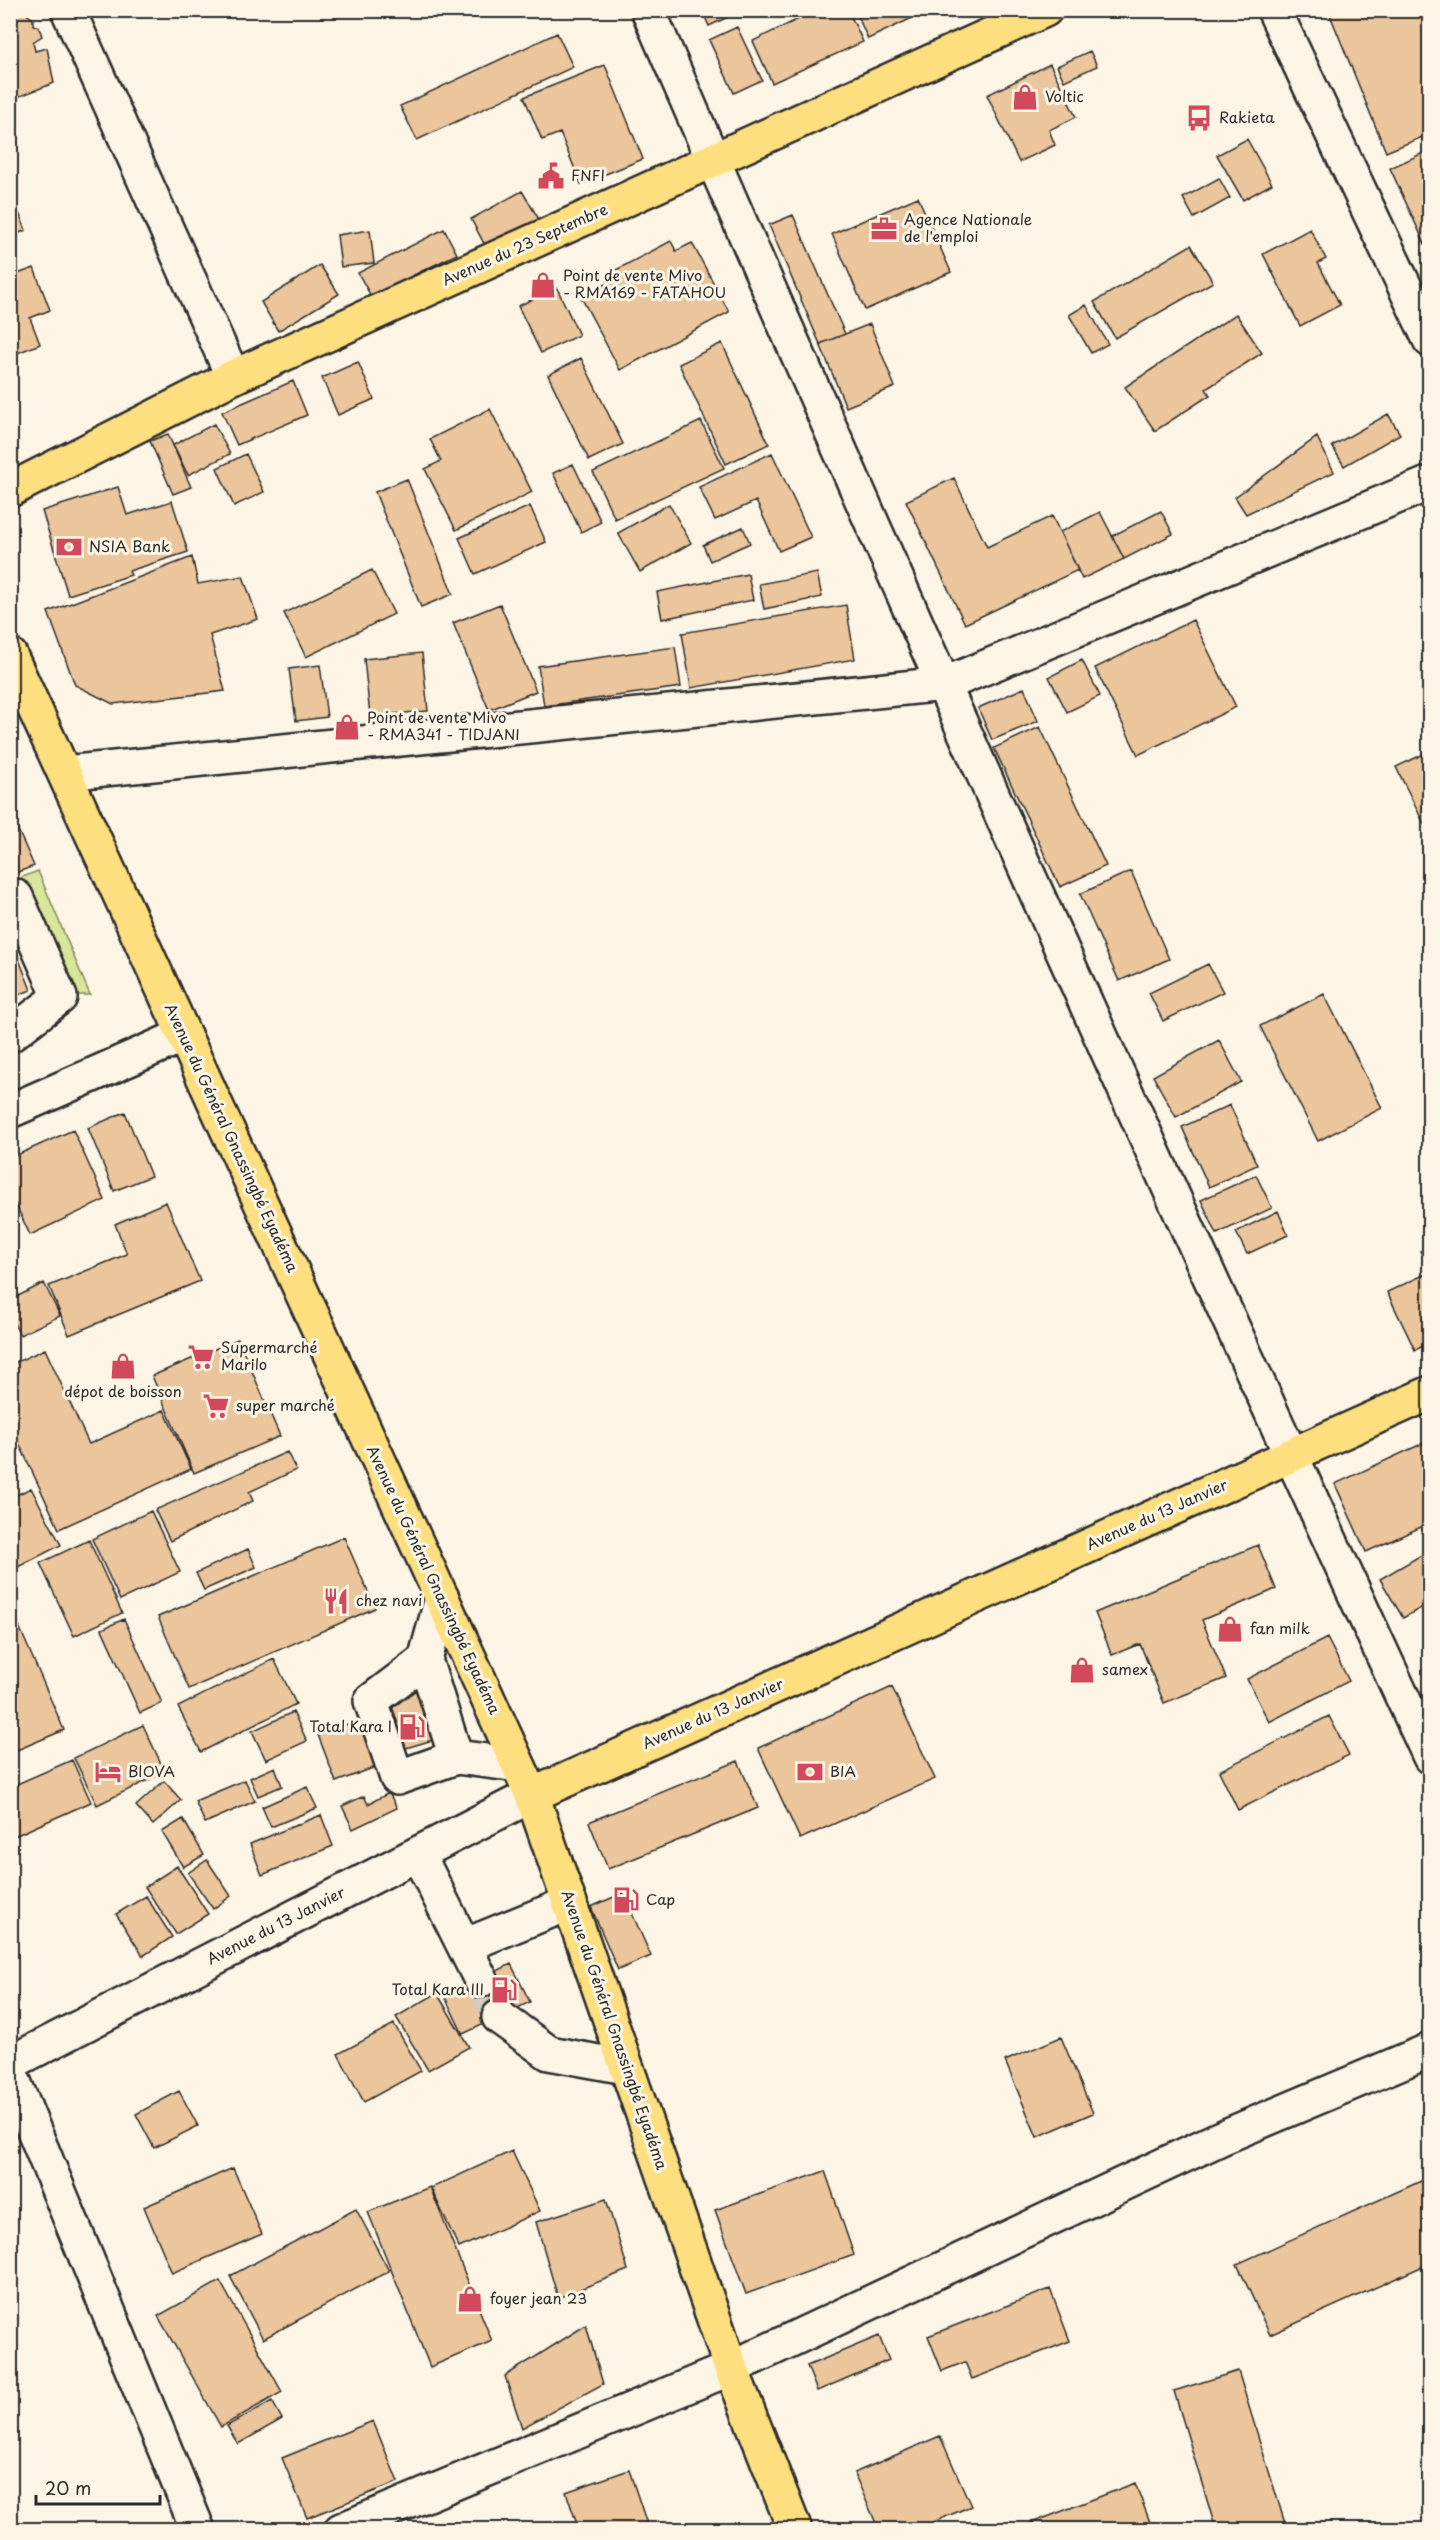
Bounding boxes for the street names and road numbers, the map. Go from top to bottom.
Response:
street label: Avenue du 23 Septembre [438,197,611,291]
street label: Avenue du Général Gnassingbé Eyadéma [160,999,305,1276]
street label: Avenue du Général Gnassingbé Eyadéma [362,1441,507,1718]
street label: Avenue du 13 Janvier [1082,1472,1231,1555]
street label: Avenue du 13 Janvier [638,1671,787,1754]
street label: Avenue du 13 Janvier [202,1880,348,1969]
street label: Avenue du Général Gnassingbé Eyadéma [557,1887,674,2173]

